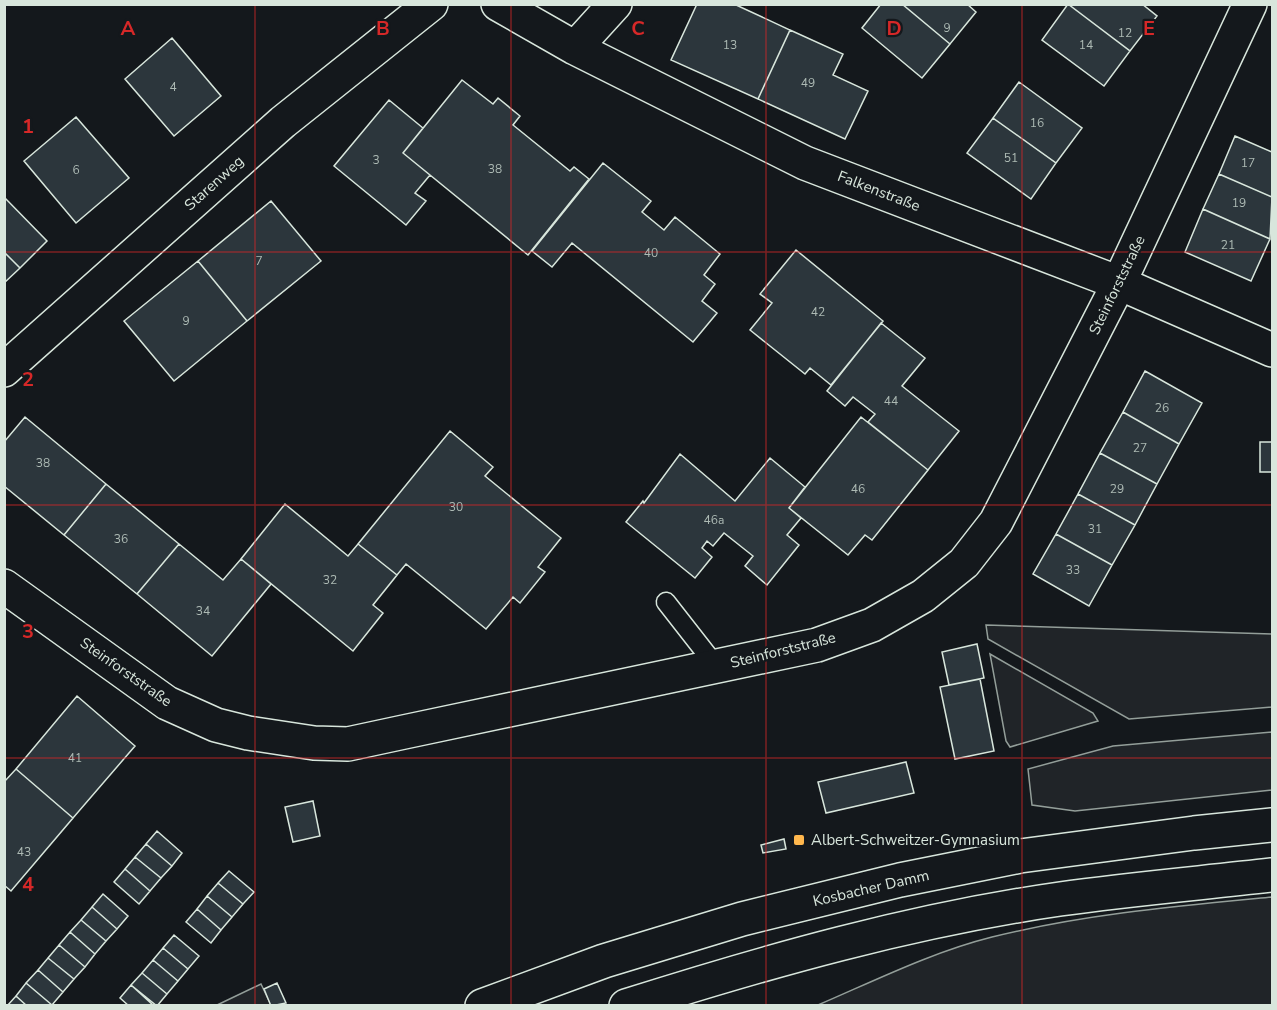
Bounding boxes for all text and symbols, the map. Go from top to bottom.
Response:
text: A [121,15,136,42]
text: B [376,15,390,42]
text: C [631,15,645,42]
text: D [886,15,902,42]
text: E [1143,15,1155,42]
house number: 9 [943,20,951,36]
house number: 12 [1118,25,1132,41]
house number: 13 [723,37,737,53]
house number: 14 [1079,37,1093,53]
house number: 49 [801,75,815,91]
house number: 4 [169,79,177,95]
text: 1 [22,113,34,140]
house number: 16 [1030,115,1044,131]
house number: 51 [1004,150,1018,166]
street label: Starenweg [180,151,248,215]
house number: 3 [372,152,380,168]
house number: 17 [1241,155,1255,171]
house number: 38 [488,161,502,177]
house number: 6 [72,162,80,178]
street label: Falkenstraße [835,166,923,216]
house number: 19 [1232,195,1246,211]
street label: Steinforststraße [1084,232,1150,338]
house number: 21 [1221,237,1235,253]
house number: 40 [644,245,658,261]
house number: 7 [255,253,263,269]
house number: 42 [811,304,825,320]
house number: 9 [182,313,190,329]
text: 2 [22,366,34,393]
house number: 44 [884,393,898,409]
house number: 26 [1155,400,1169,416]
house number: 27 [1133,440,1147,456]
house number: 38 [36,455,50,471]
house number: 46 [851,481,865,497]
house number: 29 [1110,481,1124,497]
house number: 30 [449,499,463,515]
house number: 46a [704,512,724,528]
house number: 31 [1088,521,1102,537]
house number: 36 [114,531,128,547]
house number: 33 [1066,562,1080,578]
house number: 32 [323,572,337,588]
house number: 34 [196,603,210,619]
text: 3 [22,618,34,645]
street label: Steinforststraße [728,627,838,673]
street label: Steinforststraße [76,633,176,711]
house number: 41 [68,750,82,766]
place label: Albert-Schweitzer-Gymnasium [811,830,1020,850]
marker: Albert-Schweitzer-Gymnasium [792,833,806,847]
house number: 43 [17,844,31,860]
street label: Kosbacher Damm [811,865,931,911]
text: 4 [22,871,34,898]

